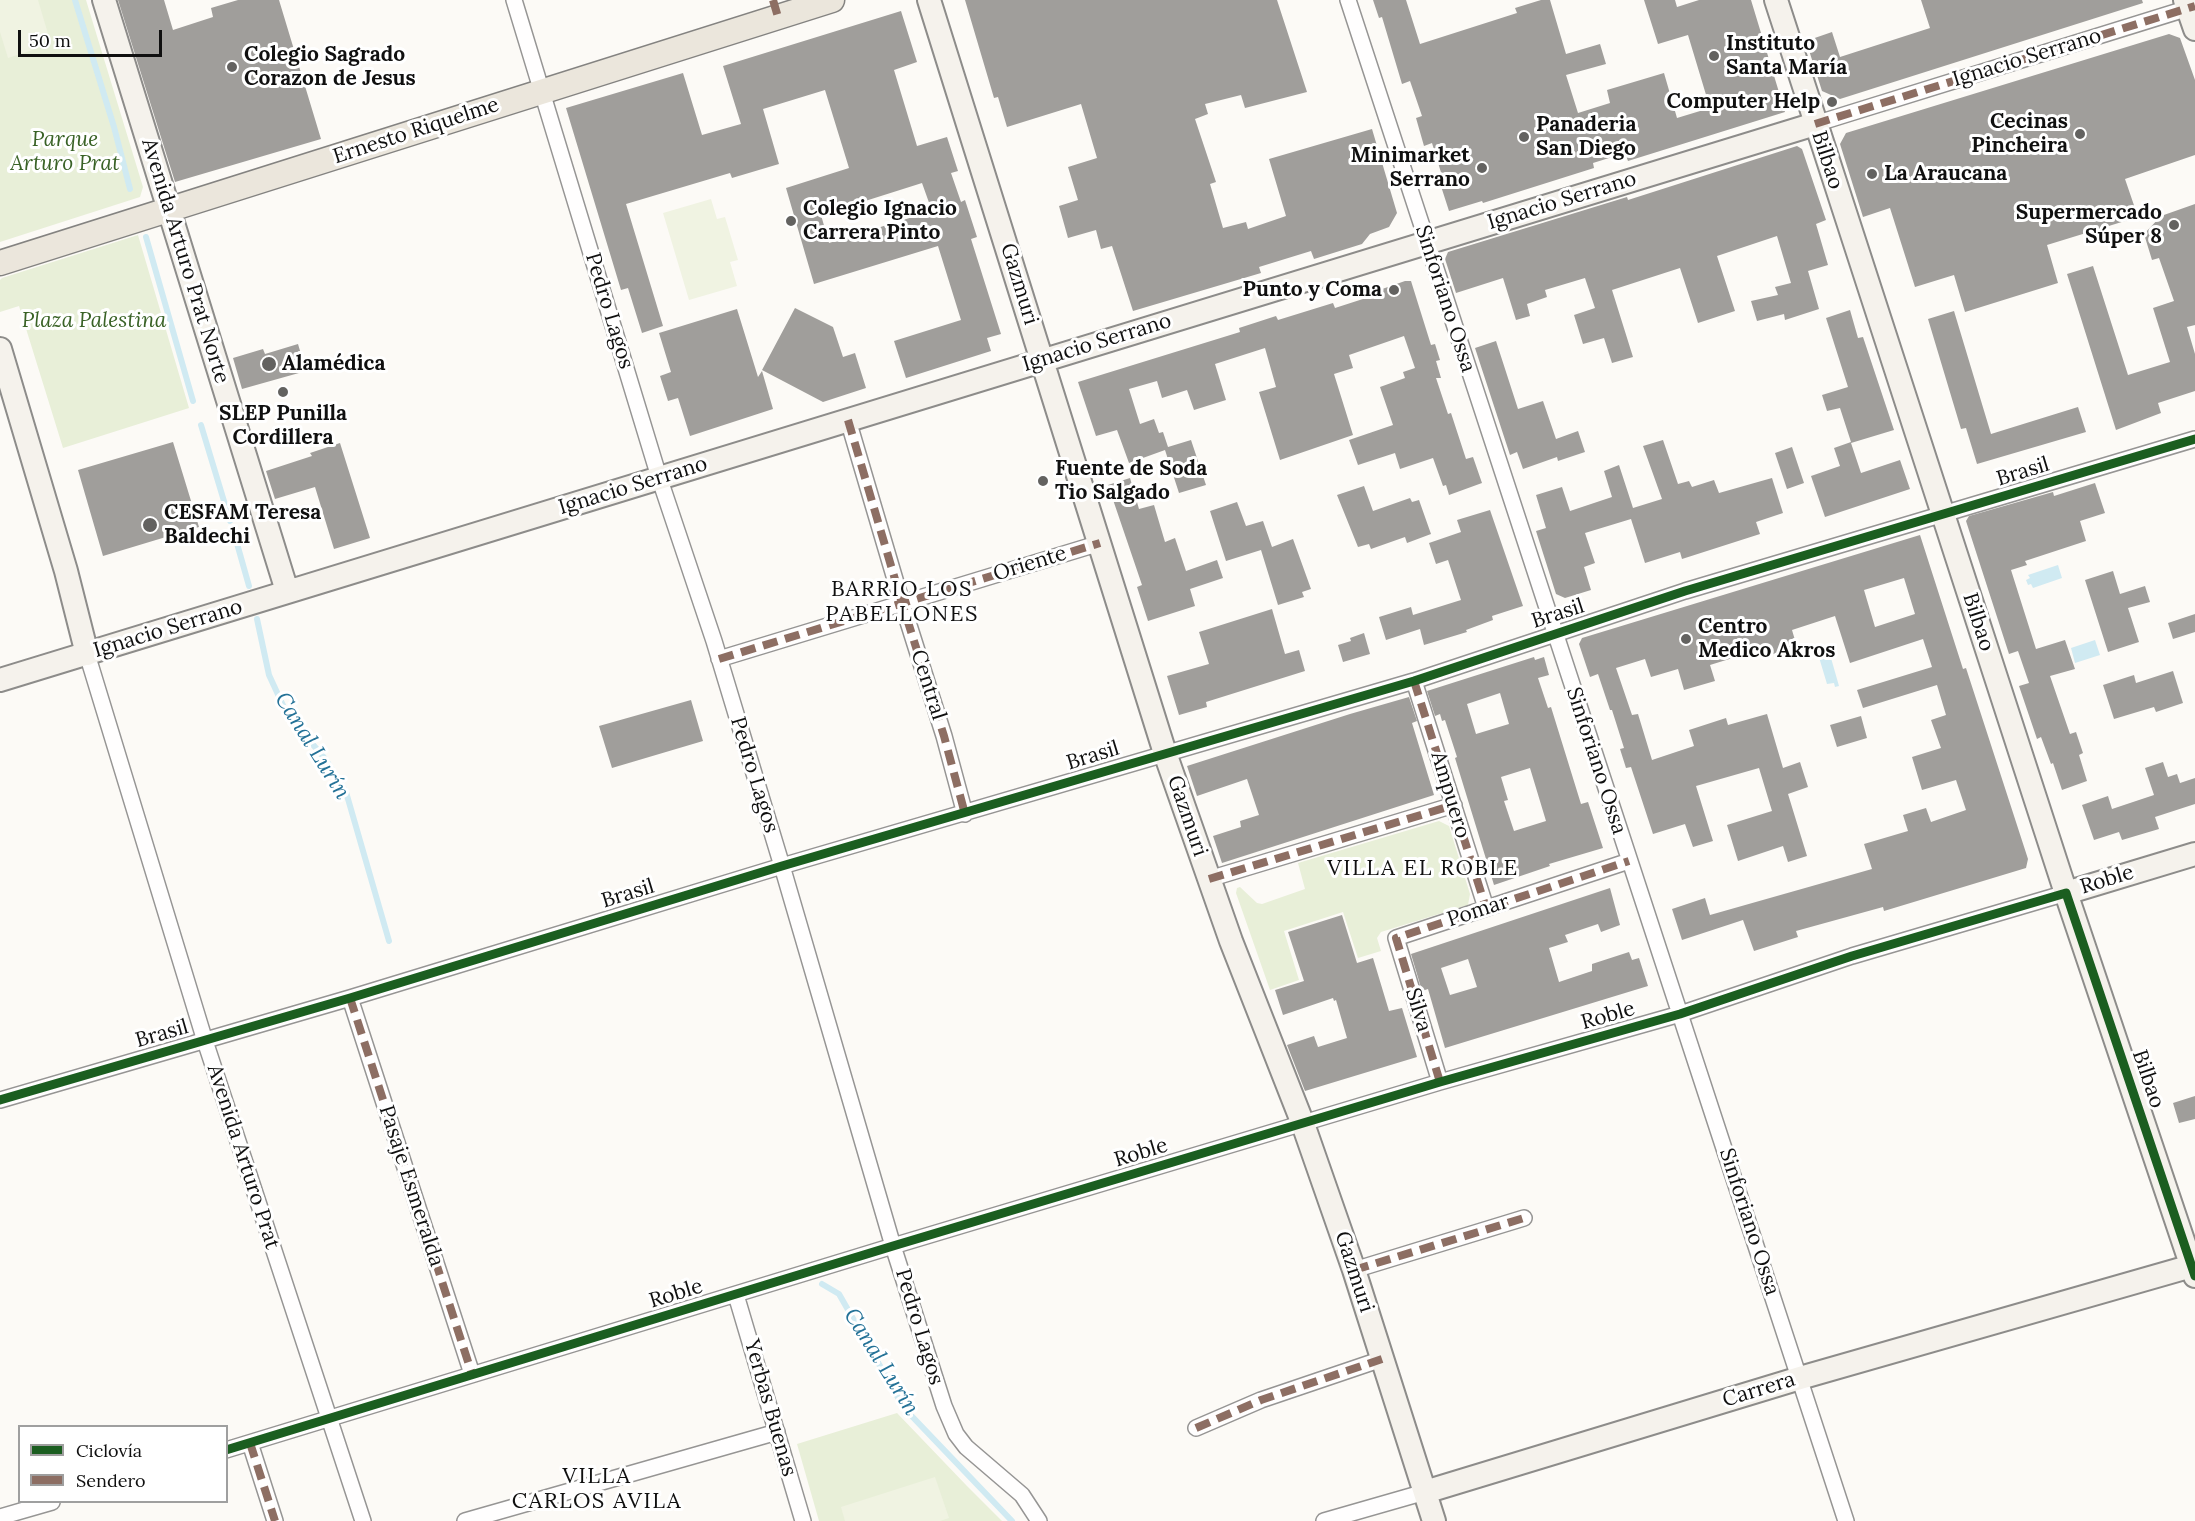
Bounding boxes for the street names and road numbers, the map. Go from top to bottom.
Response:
street label: Ignacio Serrano [1950,23,2104,93]
street label: Ernesto Riquelme [330,92,502,170]
street label: Bilbao [1806,128,1848,192]
street label: Avenida Arturo Prat Norte [136,135,234,387]
street label: Ignacio Serrano [1485,166,1639,236]
street label: Sinforiano Ossa [1409,222,1481,376]
street label: Gazmuri [995,240,1043,328]
street label: Pedro Lagos [579,250,639,372]
street label: Ignacio Serrano [1020,308,1174,378]
street label: Ignacio Serrano [556,451,710,521]
street label: Brasil [1993,452,2053,492]
street label: Oriente [990,541,1070,587]
street label: Bilbao [1957,590,1999,654]
street label: Ignacio Serrano [91,594,245,664]
street label: Brasil [1528,594,1588,634]
street label: Central [905,647,951,723]
street label: Sinforiano Ossa [1560,684,1632,838]
street label: Pedro Lagos [724,714,784,836]
street label: Brasil [1063,736,1123,776]
street label: Ampuero [1425,748,1475,842]
street label: Gazmuri [1161,772,1213,860]
street label: Roble [2077,860,2137,900]
street label: Brasil [598,874,658,914]
street label: Pomar [1444,889,1512,933]
street label: Silva [1399,985,1437,1035]
street label: Roble [1578,996,1638,1036]
street label: Brasil [133,1014,191,1054]
street label: Bilbao [2126,1047,2170,1111]
street label: Avenida Arturo Prat [201,1062,285,1252]
street label: Pasaje Esmeralda [373,1102,449,1270]
street label: Roble [1111,1133,1171,1173]
street label: Sinforiano Ossa [1713,1145,1785,1299]
street label: Gazmuri [1329,1228,1379,1316]
street label: Pedro Lagos [889,1266,949,1388]
street label: Roble [646,1274,706,1314]
street label: Yerbas Buenas [738,1337,802,1479]
street label: Carrera [1720,1367,1798,1413]

